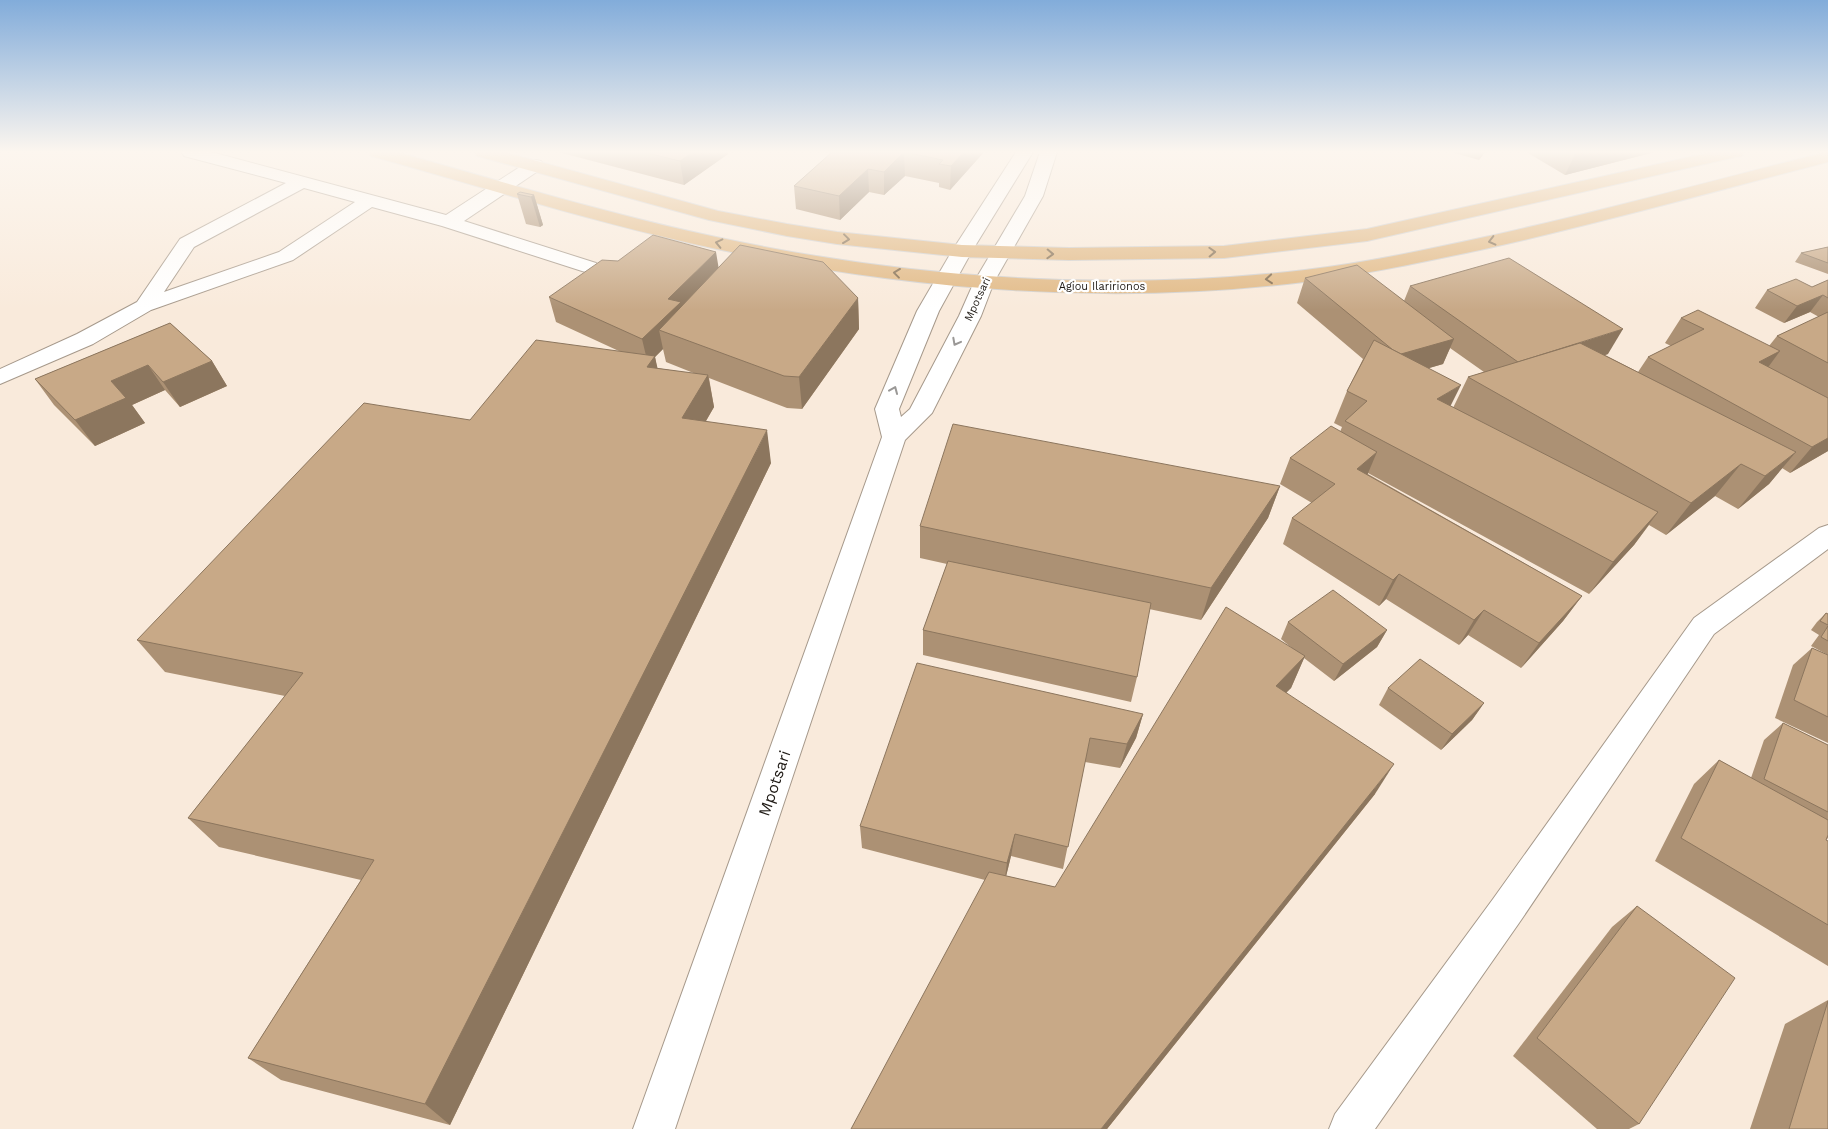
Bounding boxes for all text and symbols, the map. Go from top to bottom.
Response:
one-way arrow [842,233,850,244]
one-way arrow [1488,235,1497,246]
one-way arrow [715,238,724,249]
one-way arrow [1208,247,1216,257]
one-way arrow [1046,249,1054,259]
one-way arrow [892,268,900,279]
one-way arrow [1265,273,1273,284]
street label: Mpotsari [962,275,993,323]
street label: Agiou Ilaririonos [1059,280,1145,293]
one-way arrow [952,337,962,346]
one-way arrow [888,386,899,395]
street label: Mpotsari [754,748,795,818]

